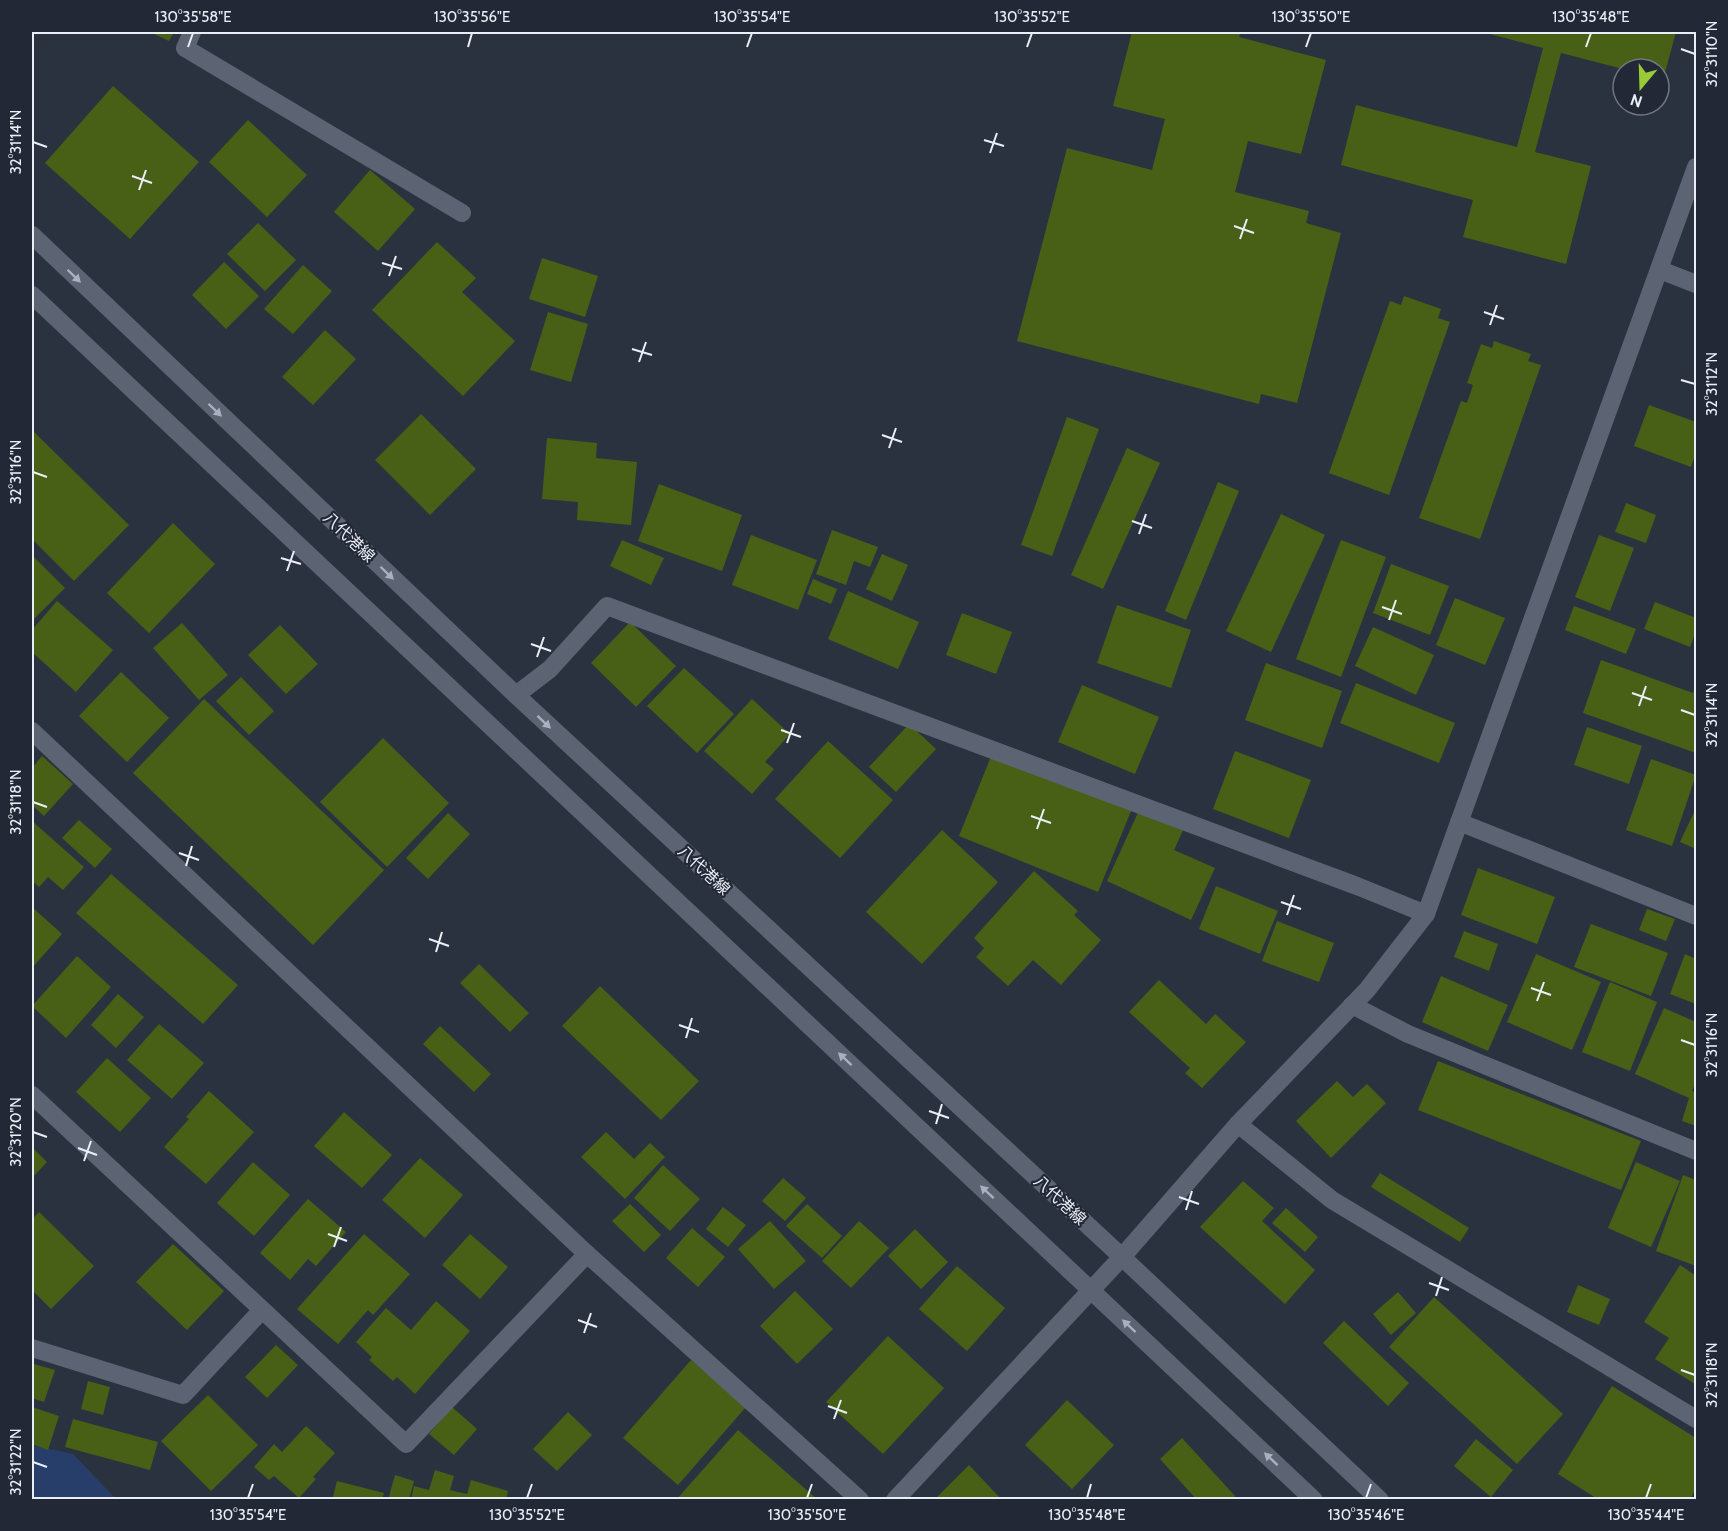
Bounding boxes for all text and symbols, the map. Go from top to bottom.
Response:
text: 130°35'58"E [155,8,232,26]
text: 130°35'56"E [434,8,510,26]
text: 130°35'54"E [714,8,790,26]
text: 130°35'52"E [994,8,1070,26]
text: 130°35'50"E [1272,8,1350,26]
text: 130°35'48"E [1552,8,1630,26]
text: 32°31'10"N [1703,21,1721,87]
north arrow [1611,57,1671,117]
text: N [1628,90,1645,112]
text: 32°31'14"N [7,110,25,174]
one-way arrow [66,269,81,282]
text: 32°31'12"N [1703,352,1721,416]
one-way arrow [208,403,223,417]
text: 32°31'16"N [7,440,25,504]
street label: 八代港線 [319,508,379,566]
one-way arrow [380,566,394,580]
text: 32°31'14"N [1703,683,1721,747]
one-way arrow [536,715,551,728]
text: 32°31'18"N [7,769,25,835]
street label: 八代港線 [674,841,734,899]
text: 32°31'16"N [1703,1013,1721,1077]
one-way arrow [838,1052,852,1066]
text: 32°31'20"N [7,1097,25,1167]
street label: 八代港線 [1030,1171,1090,1229]
one-way arrow [980,1186,995,1199]
one-way arrow [1122,1319,1136,1333]
text: 32°31'18"N [1703,1342,1721,1408]
text: 32°31'22"N [7,1428,25,1496]
one-way arrow [1264,1453,1278,1467]
text: 130°35'54"E [210,1506,286,1524]
text: 130°35'52"E [489,1506,565,1524]
text: 130°35'50"E [768,1506,846,1524]
text: 130°35'48"E [1048,1506,1126,1524]
text: 130°35'46"E [1328,1506,1404,1524]
text: 130°35'44"E [1608,1506,1684,1524]

